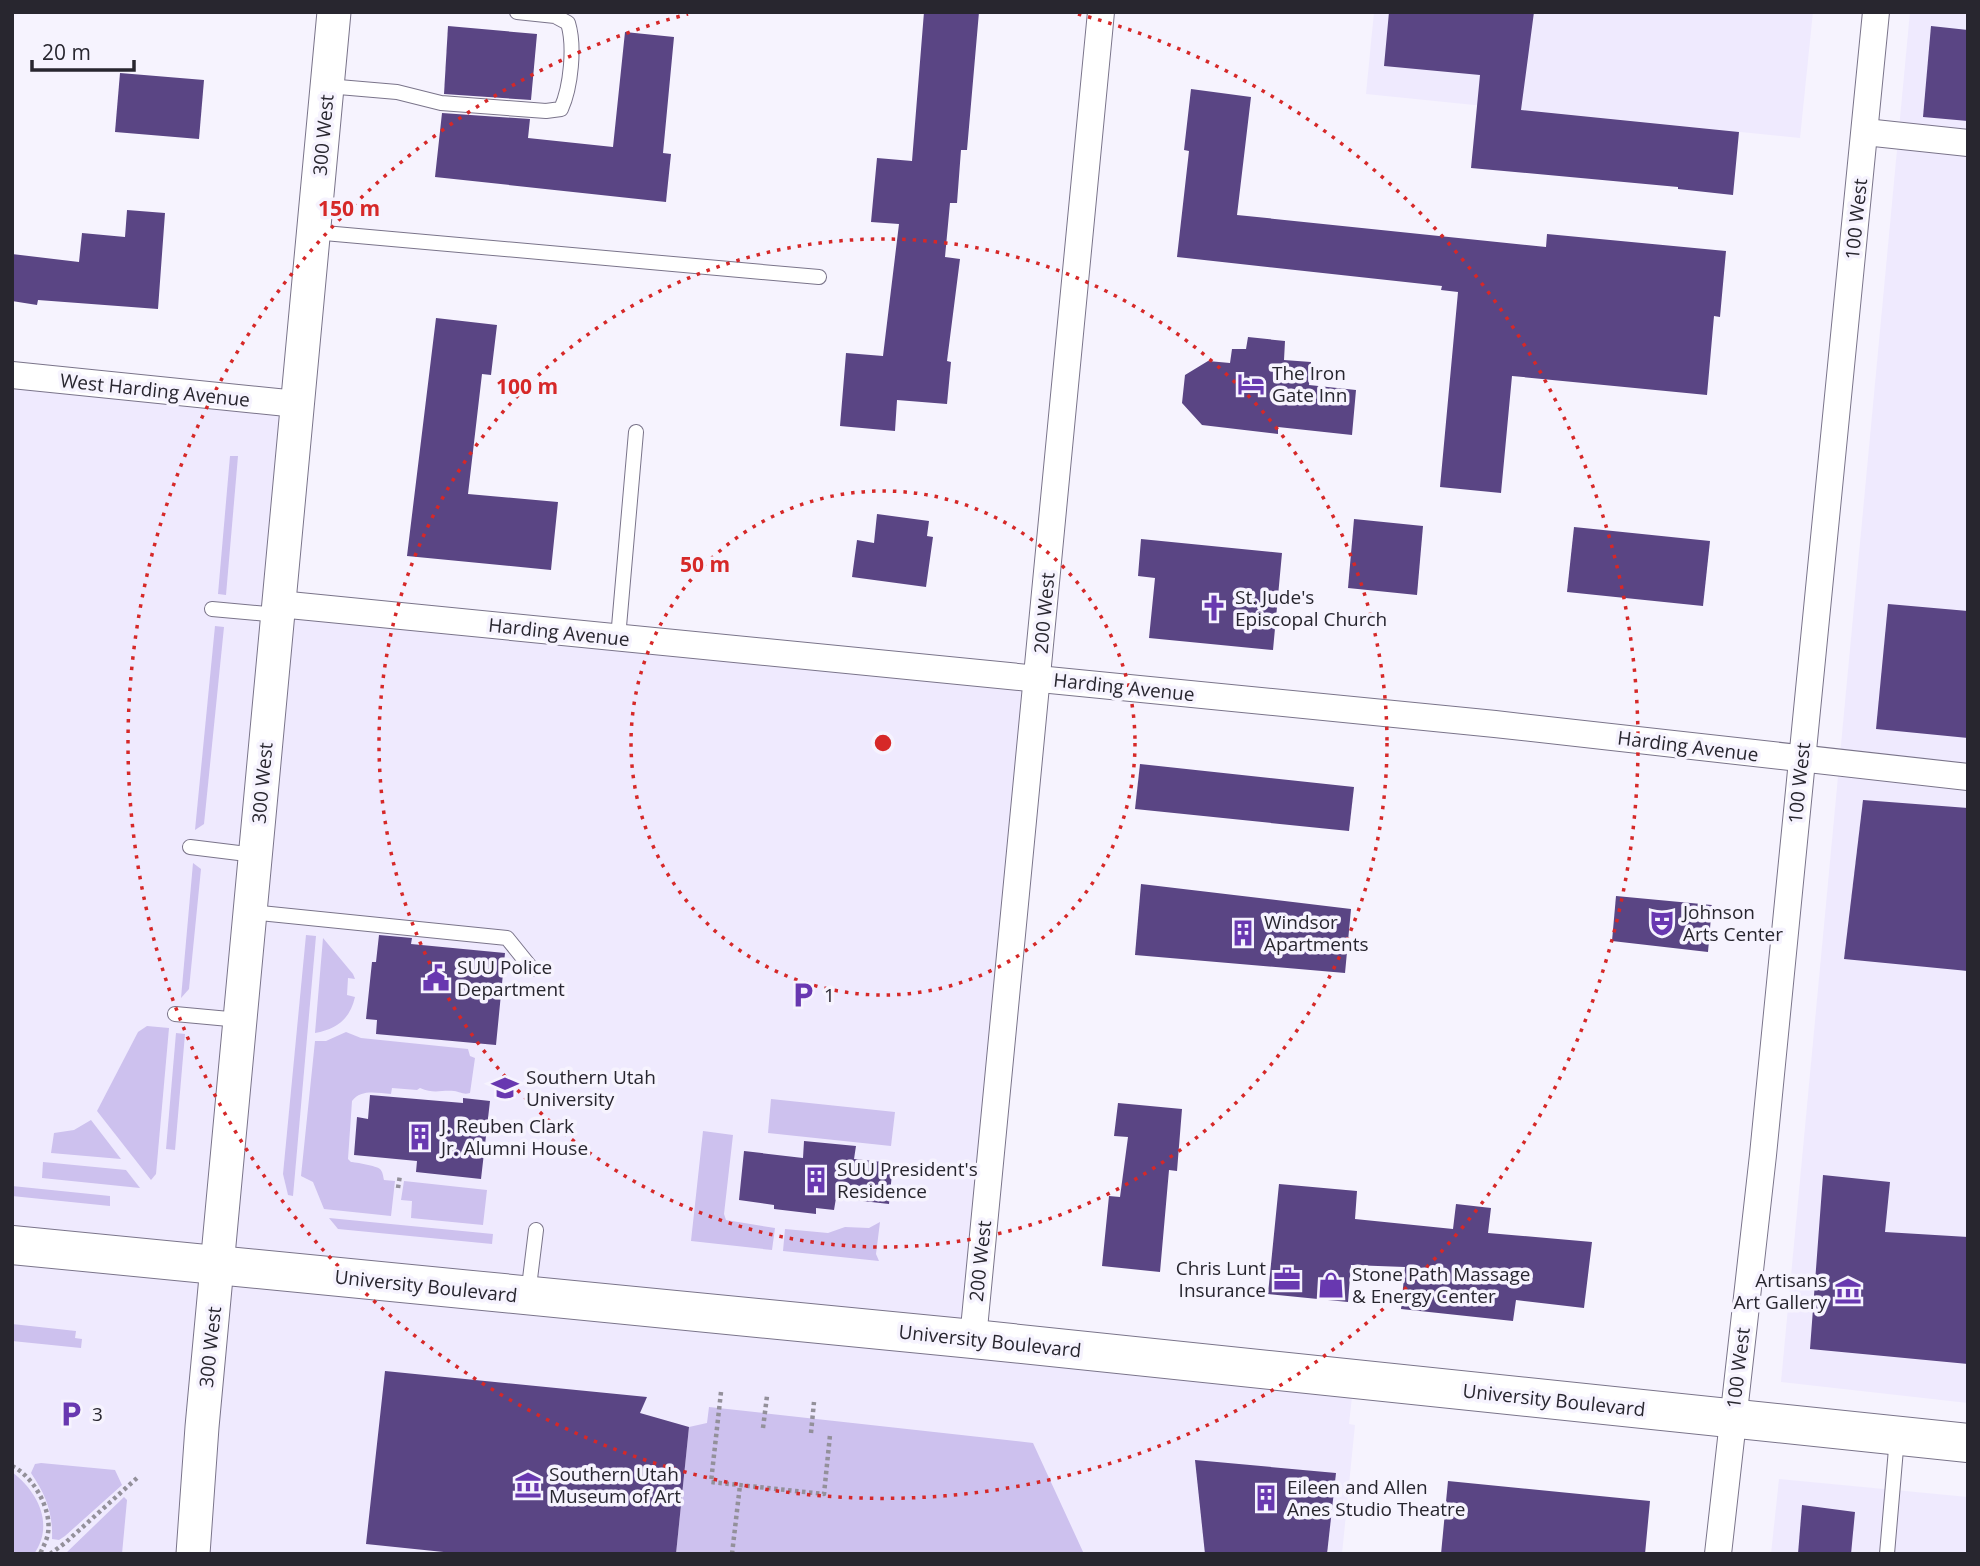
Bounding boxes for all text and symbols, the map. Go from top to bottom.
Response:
scale bar [32,28,133,72]
text: 20 m [42,38,91,66]
street label: 300 West [306,93,340,177]
street label: 100 West [1839,177,1873,261]
text: 150 m [318,194,380,222]
place label: The Iron Gate Inn [1272,360,1347,408]
street label: West Harding Avenue [59,367,251,413]
hotel icon: The Iron Gate Inn [1236,369,1266,399]
text: 100 m [496,372,558,400]
text: 50 m [680,550,730,578]
street label: 200 West [1027,571,1061,655]
place label: St. Jude's Episcopal Church [1235,584,1387,632]
church icon: St. Jude's Episcopal Church [1199,593,1229,623]
street label: Harding Avenue [487,612,631,652]
street label: Harding Avenue [1052,667,1196,707]
street label: Harding Avenue [1616,724,1760,768]
centre of rings [871,731,895,755]
street label: 300 West [245,741,279,825]
street label: 100 West [1782,741,1816,825]
place label: Johnson Arts Center [1681,899,1783,947]
theatre icon: Johnson Arts Center [1647,908,1677,938]
place label: Windsor Apartments [1264,909,1368,957]
building icon: Windsor Apartments [1228,918,1258,948]
place label: SUU Police Department [457,954,565,1002]
public building icon: SUU Police Department [421,963,451,993]
parking icon: 1 [788,980,818,1010]
place label: 1 [824,982,835,1008]
place label: Southern Utah University [526,1064,656,1112]
school or university icon: Southern Utah University [490,1073,520,1103]
place label: J. Reuben Clark Jr. Alumni House [439,1113,588,1161]
building icon: J. Reuben Clark Jr. Alumni House [405,1122,435,1152]
place label: SUU President's Residence [837,1156,978,1204]
building icon: SUU President's Residence [801,1165,831,1195]
street label: 200 West [963,1219,997,1303]
place label: Chris Lunt Insurance [1176,1255,1266,1303]
place label: Stone Path Massage & Energy Center [1352,1261,1531,1309]
street label: University Boulevard [333,1263,519,1309]
office icon: Chris Lunt Insurance [1272,1264,1302,1294]
place label: Artisans Art Gallery [1734,1267,1827,1315]
shop icon: Stone Path Massage & Energy Center [1316,1270,1346,1300]
museum icon: Artisans Art Gallery [1833,1276,1863,1306]
street label: 300 West [193,1305,227,1389]
street label: University Boulevard [897,1318,1083,1364]
street label: 100 West [1720,1326,1756,1410]
street label: University Boulevard [1461,1377,1647,1423]
parking icon: 3 [56,1399,86,1429]
place label: 3 [92,1401,103,1427]
place label: Southern Utah Museum of Art [549,1461,681,1509]
museum icon: Southern Utah Museum of Art [513,1470,543,1500]
place label: Eileen and Allen Anes Studio Theatre [1287,1474,1466,1522]
building icon: Eileen and Allen Anes Studio Theatre [1251,1483,1281,1513]

